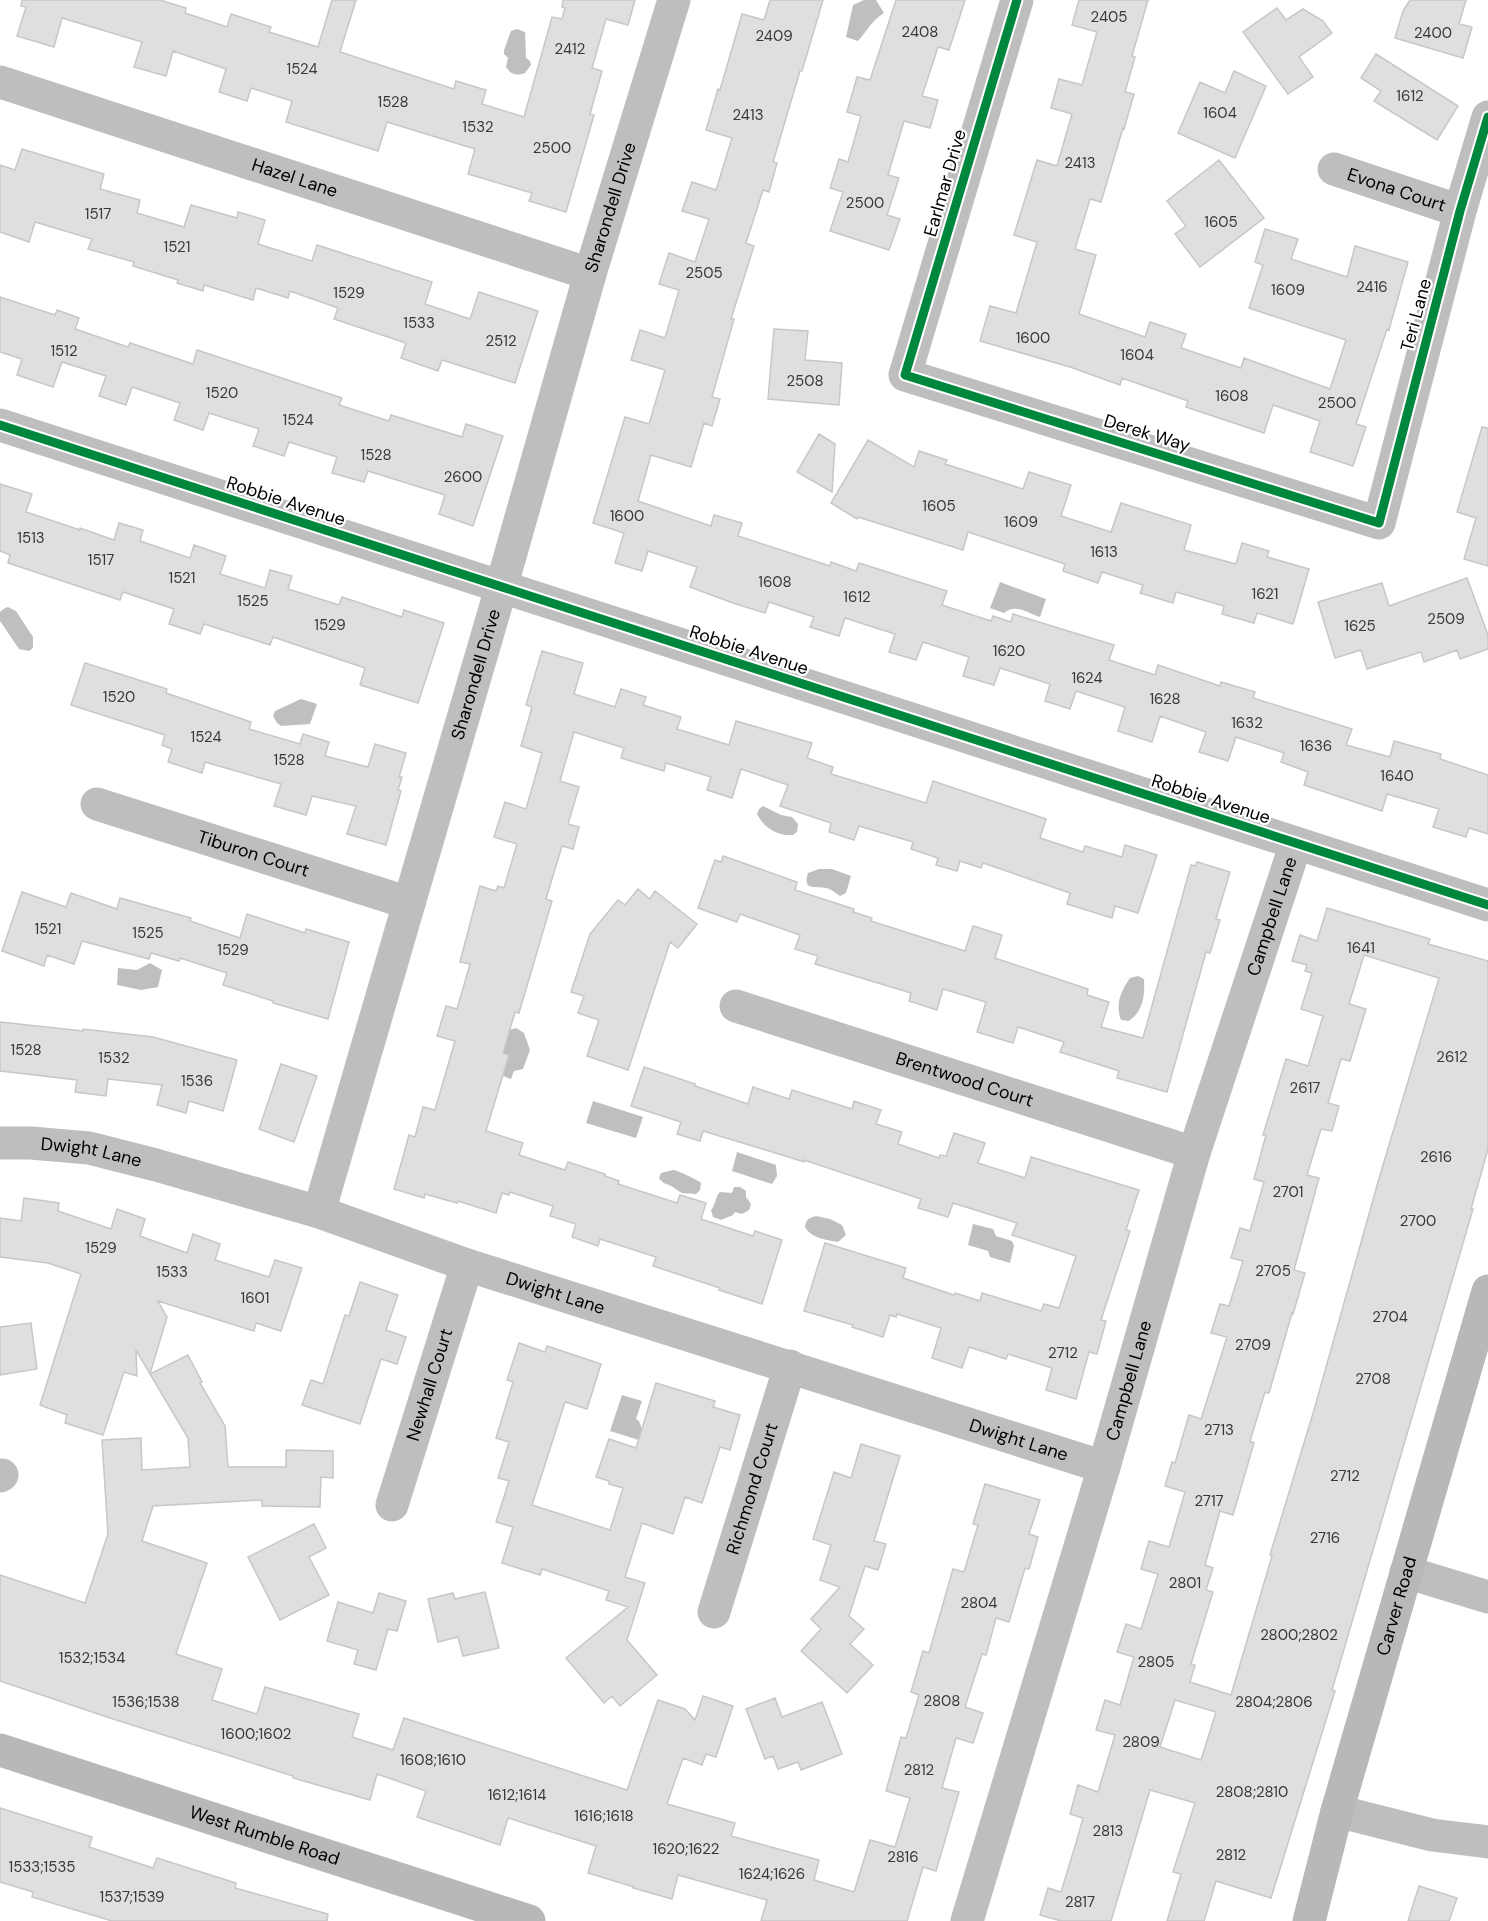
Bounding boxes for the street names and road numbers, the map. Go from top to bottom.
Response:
street label: Earlmar Drive [918,127,972,239]
street label: Sharondell Drive [579,139,642,275]
street label: Hazel Lane [249,153,341,203]
street label: Evona Court [1344,162,1449,217]
street label: Teri Lane [1395,276,1437,354]
street label: Derek Way [1101,409,1193,457]
street label: Robbie Avenue [223,470,349,532]
street label: Sharondell Drive [445,606,506,743]
street label: Robbie Avenue [686,619,812,681]
street label: Robbie Avenue [1148,768,1274,830]
street label: Tiburon Court [194,825,312,883]
street label: Campbell Lane [1241,854,1303,979]
street label: Brentwood Court [893,1046,1036,1113]
street label: Dwight Lane [40,1132,144,1173]
street label: Dwight Lane [503,1266,608,1320]
street label: Campbell Lane [1100,1318,1157,1444]
street label: Newhall Court [401,1325,458,1444]
street label: Dwight Lane [966,1413,1071,1467]
street label: Richmond Court [720,1420,784,1558]
street label: Carver Road [1371,1554,1422,1658]
street label: West Rumble Road [186,1800,343,1871]

